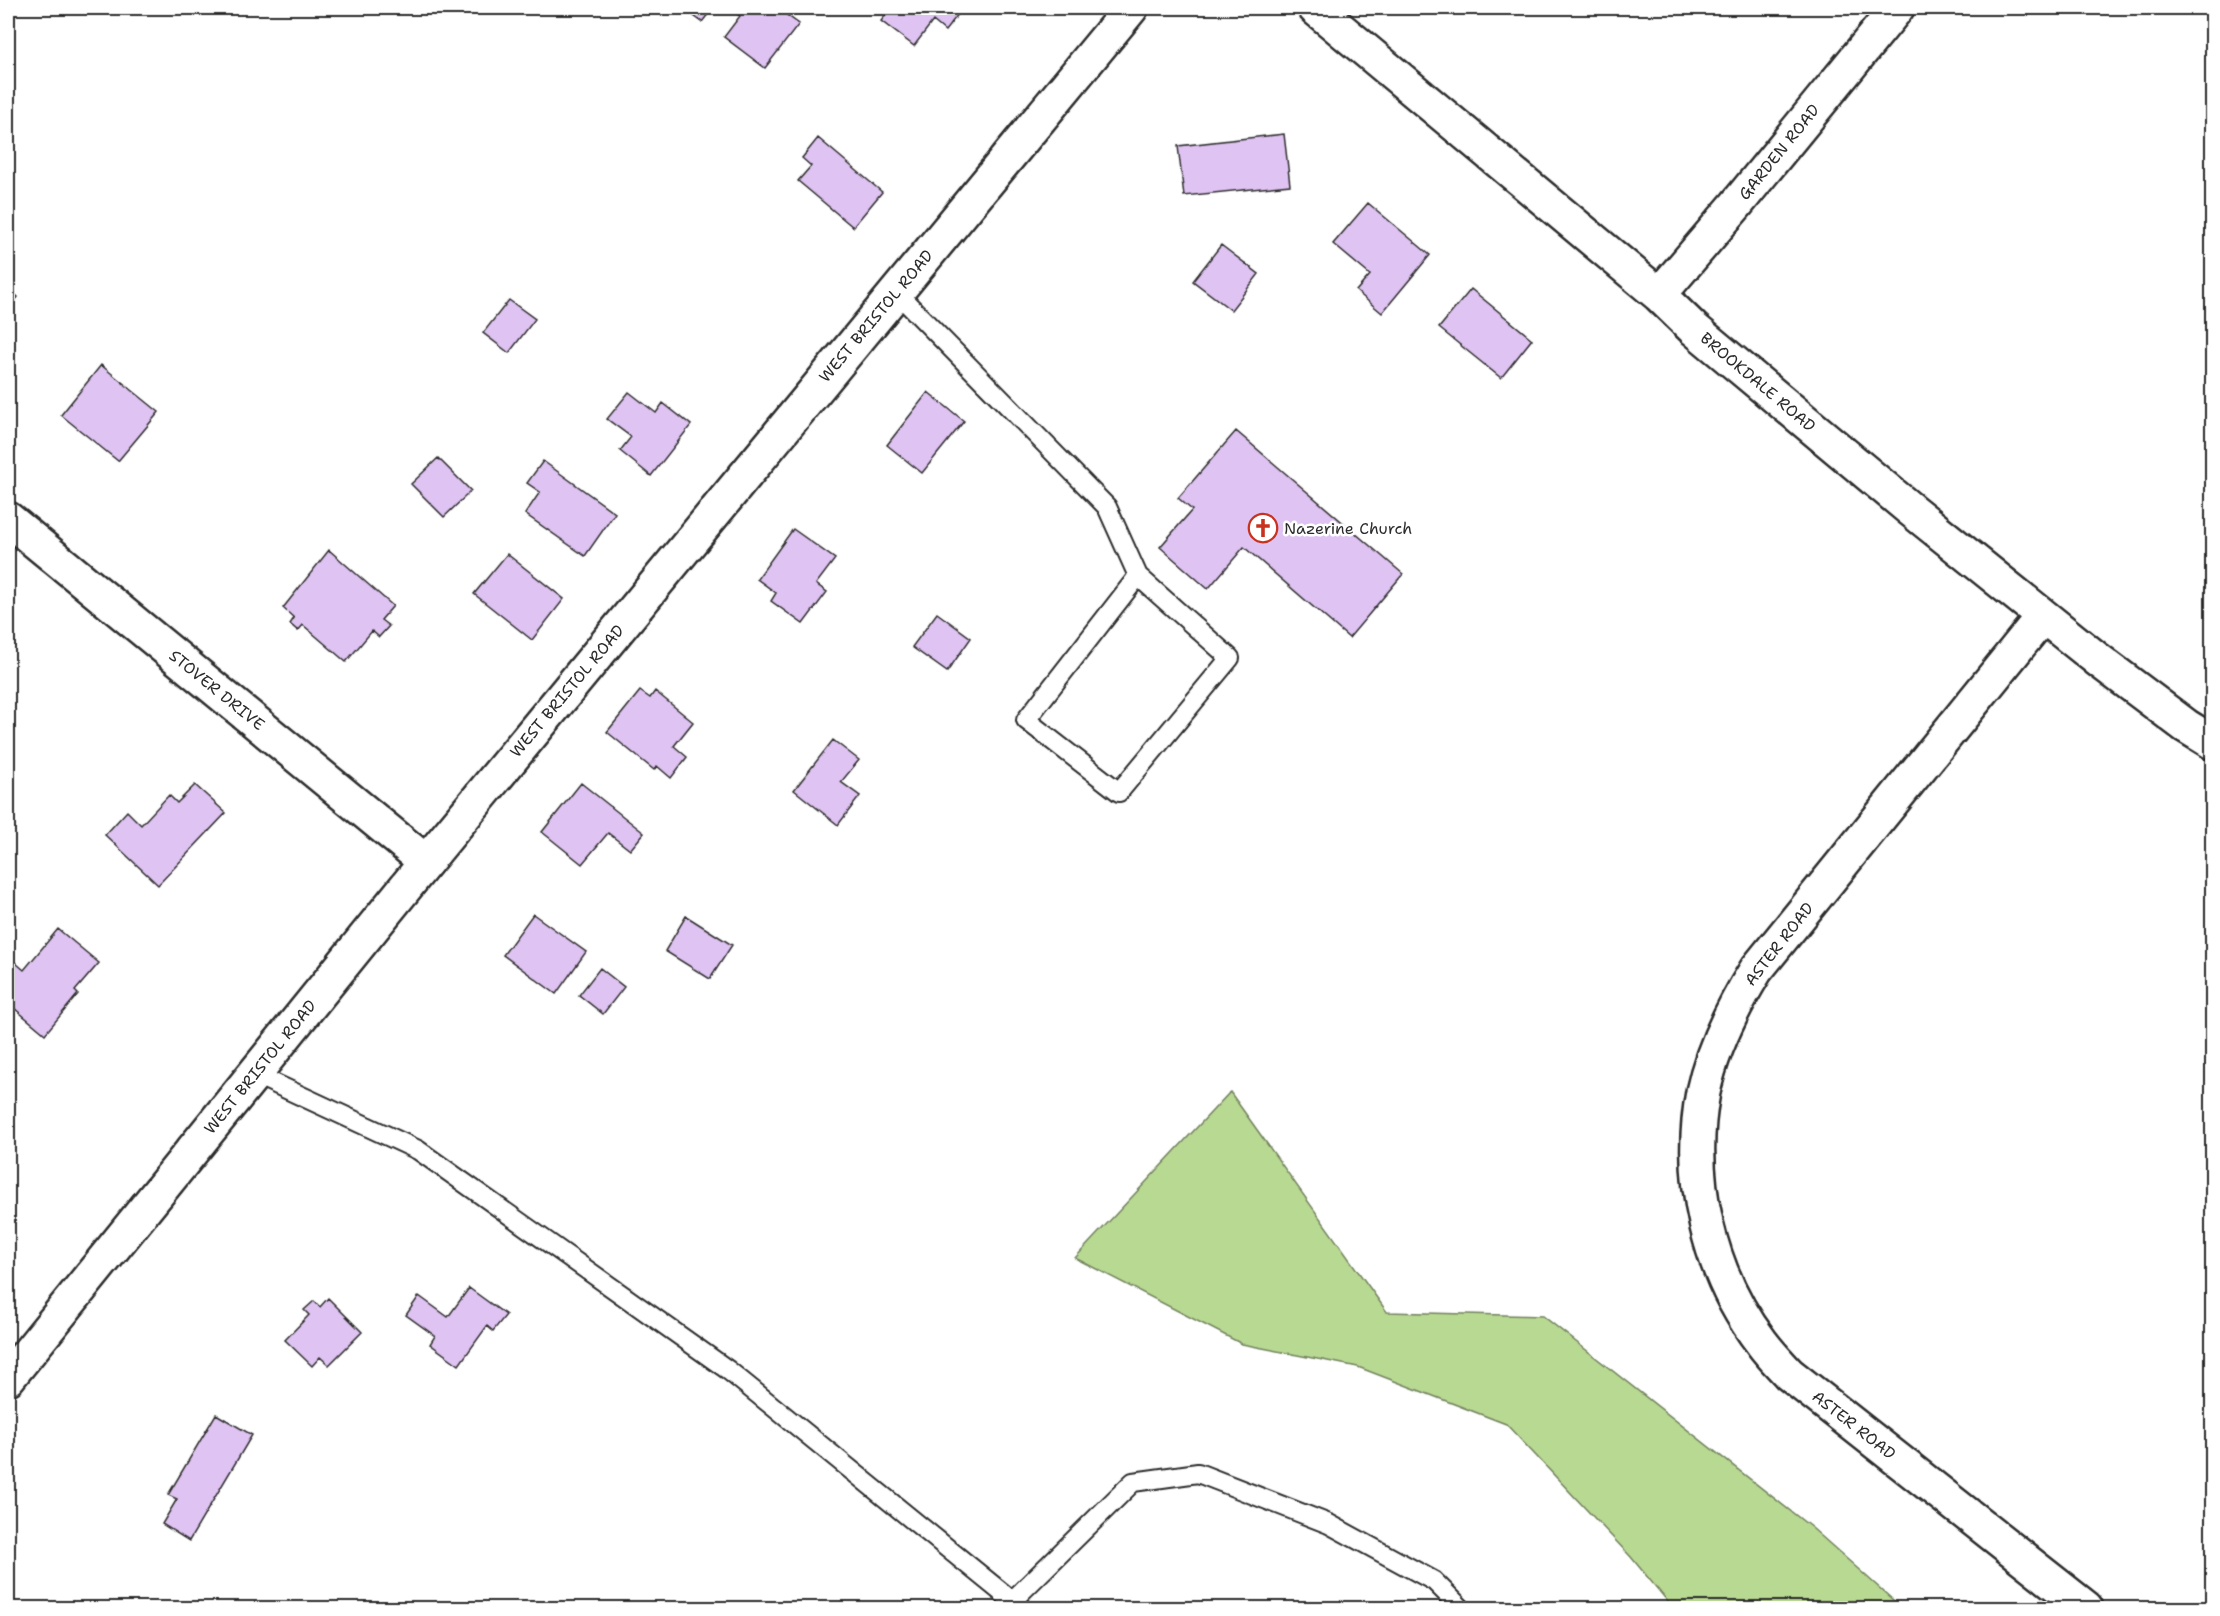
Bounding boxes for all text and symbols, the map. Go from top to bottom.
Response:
street label: GARDEN ROAD [1734,100,1824,204]
street label: WEST BRISTOL ROAD [814,245,938,387]
street label: BROOKDALE ROAD [1696,328,1820,436]
church icon: Nazerine Church [1247,512,1279,544]
place label: Nazerine Church [1284,518,1412,539]
street label: WEST BRISTOL ROAD [505,620,629,762]
street label: STOVER DRIVE [165,645,269,735]
street label: ASTER ROAD [1740,898,1818,990]
street label: WEST BRISTOL ROAD [199,996,321,1138]
street label: ASTER ROAD [1808,1386,1900,1464]

